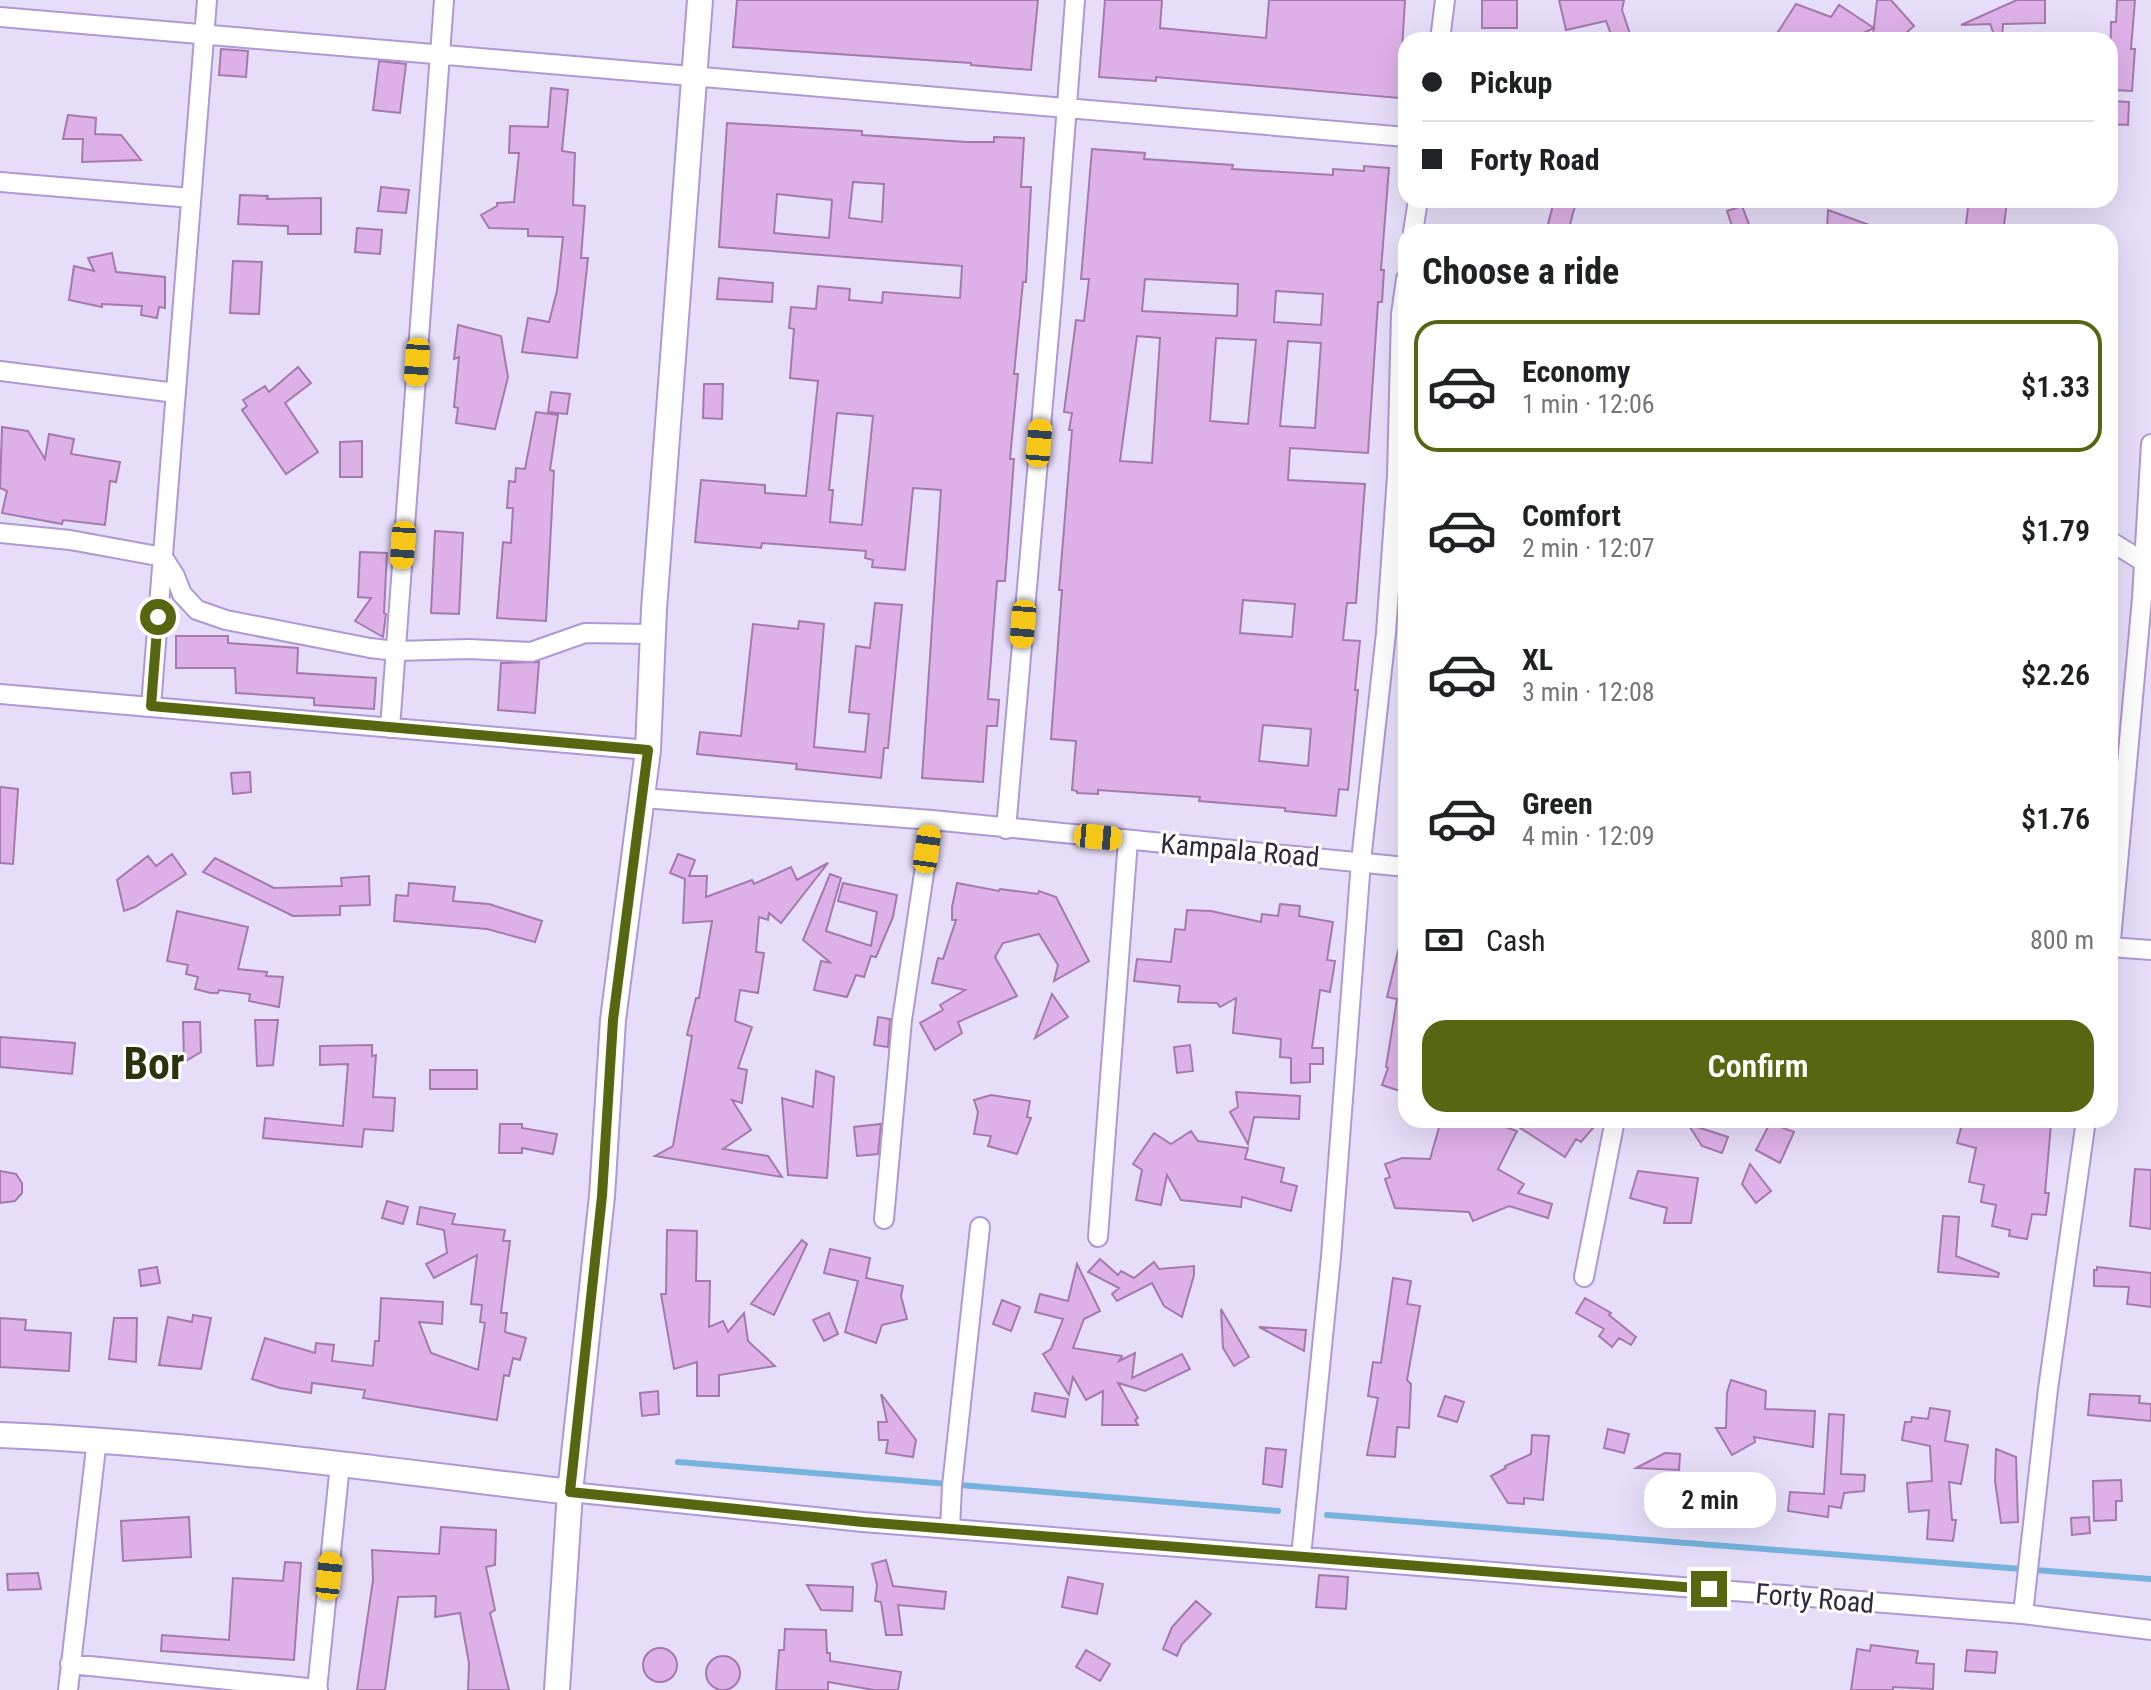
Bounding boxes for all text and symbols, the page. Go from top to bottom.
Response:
text: Pickup [1470,65,1552,100]
text: Forty Road [1470,142,1600,177]
text: Choose a ride [1422,251,1619,293]
car [403,337,431,387]
icon: car [1426,350,1498,422]
text: Economy [1522,354,1630,389]
text: $1.33 [2021,369,2090,404]
text: 1 min · 12:06 [1522,389,1655,419]
car [1025,418,1053,468]
icon: car [1426,494,1498,566]
text: Comfort [1522,498,1621,533]
text: $1.79 [2021,513,2090,548]
car [389,520,417,570]
text: 2 min · 12:07 [1522,533,1655,563]
route start [140,599,176,635]
car [1009,599,1037,649]
icon: car [1426,638,1498,710]
text: XL [1522,642,1553,677]
text: $2.26 [2021,657,2090,692]
text: 3 min · 12:08 [1522,677,1655,707]
icon: car [1426,782,1498,854]
text: Green [1522,786,1593,821]
text: $1.76 [2021,801,2090,836]
text: 4 min · 12:09 [1522,821,1655,851]
car [1073,823,1123,851]
car [912,824,942,874]
street label: Kampala Road [1159,827,1321,874]
icon: cash [1422,918,1466,962]
text: Cash [1486,923,1546,958]
text: 800 m [2030,925,2094,955]
button: Confirm [1422,1020,2094,1112]
district label: Bor [123,1038,185,1090]
callout: 2 min [1643,1473,1775,1529]
text: 2 min [1681,1485,1739,1515]
car [315,1551,343,1601]
route end [1691,1571,1727,1607]
street label: Forty Road [1754,1577,1876,1620]

